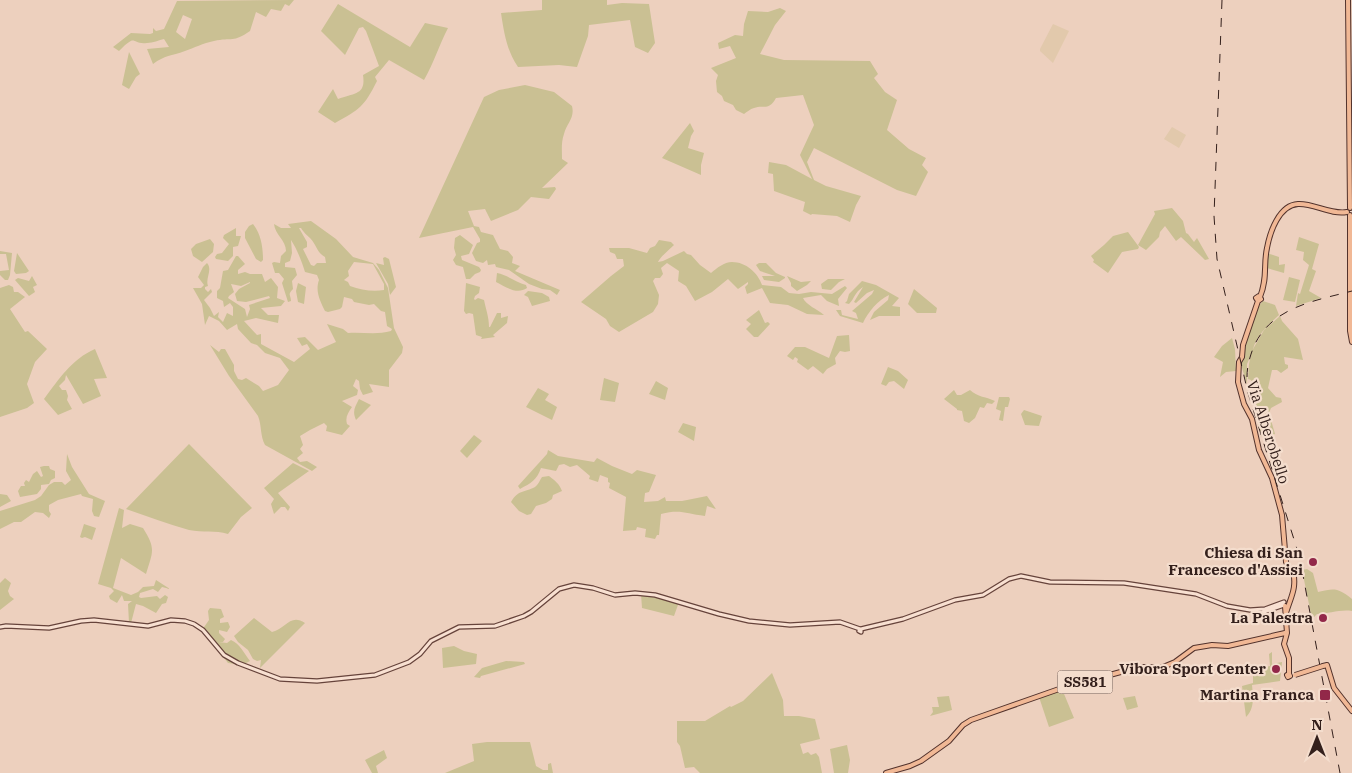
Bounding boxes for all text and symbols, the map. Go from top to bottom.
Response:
street label: Via Alberobello [1243,378,1294,486]
place label: Chiesa di San Francesco d'Assisi [1168,543,1303,579]
marker: Chiesa di San Francesco d'Assisi [1307,556,1319,568]
place label: La Palestra [1230,608,1313,627]
marker: La Palestra [1317,612,1329,624]
place label: Vibora Sport Center [1119,659,1267,678]
marker: Vibora Sport Center [1270,663,1282,675]
road number: SS581 [1058,670,1112,694]
place label: Martina Franca [1200,685,1314,704]
marker: Martina Franca [1318,688,1332,702]
north arrow [1292,713,1342,763]
text: N [1311,716,1323,734]

